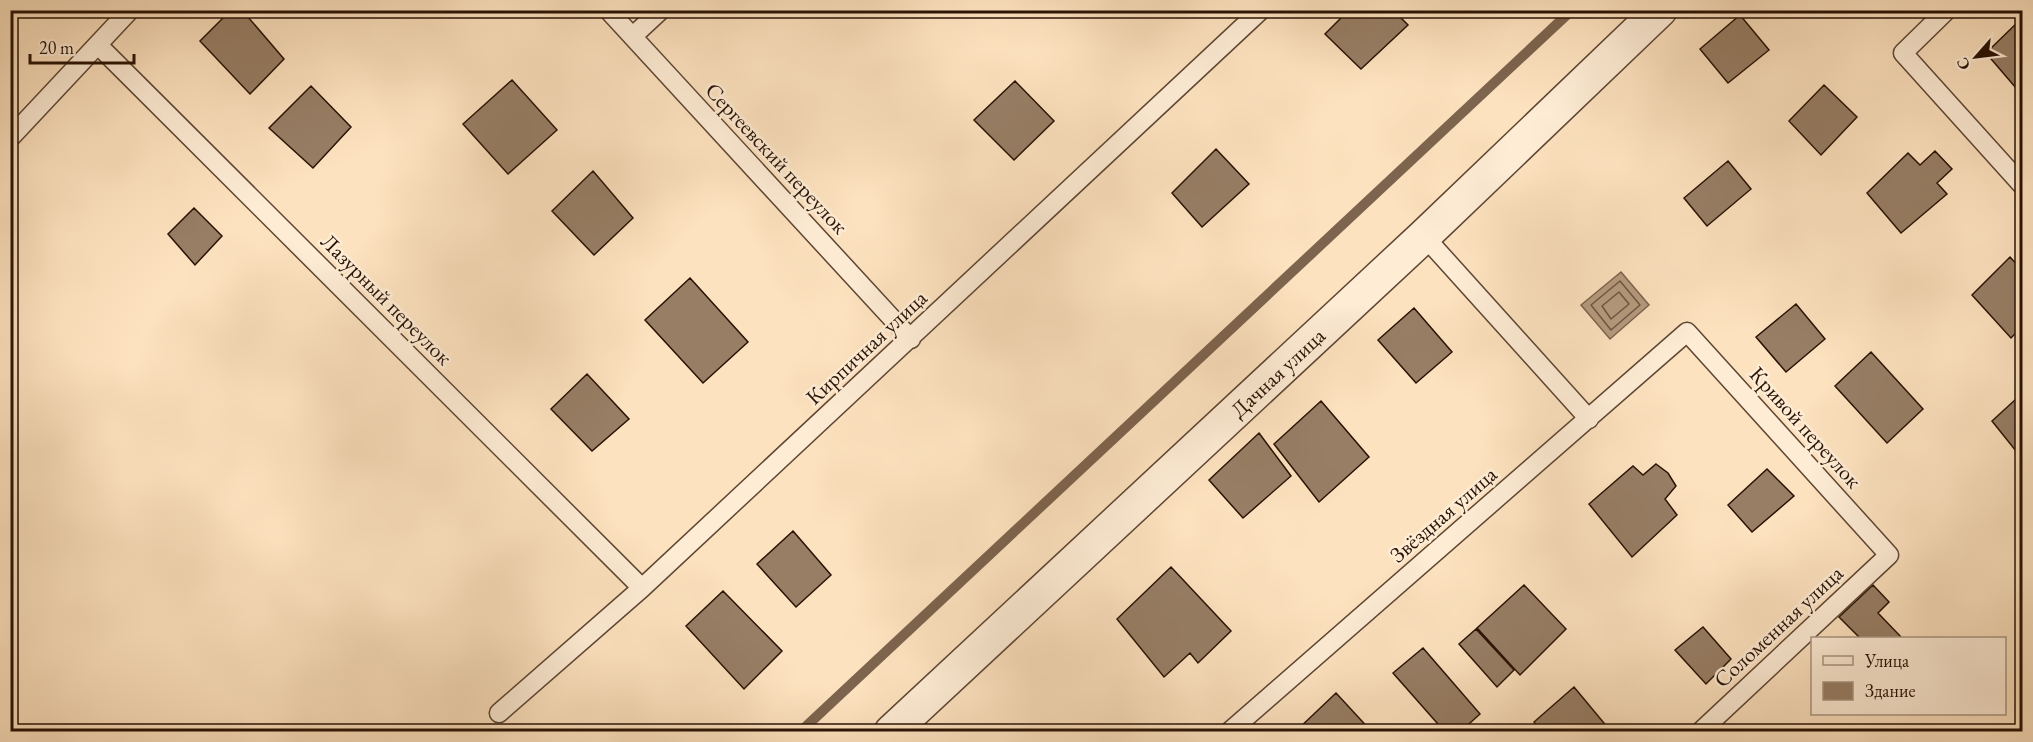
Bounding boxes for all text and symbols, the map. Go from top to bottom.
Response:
scale bar [30,27,134,65]
north arrow [1946,27,2006,87]
text: 20 m [39,36,74,59]
text: С [1951,54,1975,74]
street label: Сергеевский переулок [699,76,855,241]
street label: Лазурный переулок [315,227,459,372]
street label: Кирпичная улица [799,283,933,411]
street label: Дачная улица [1224,321,1332,424]
street label: Кривой переулок [1743,360,1868,495]
street label: Звёздная улица [1384,460,1503,569]
street label: Соломенная улица [1707,559,1849,694]
legend [1811,637,2006,715]
text: Улица [1864,649,1910,672]
text: Здание [1865,679,1915,702]

